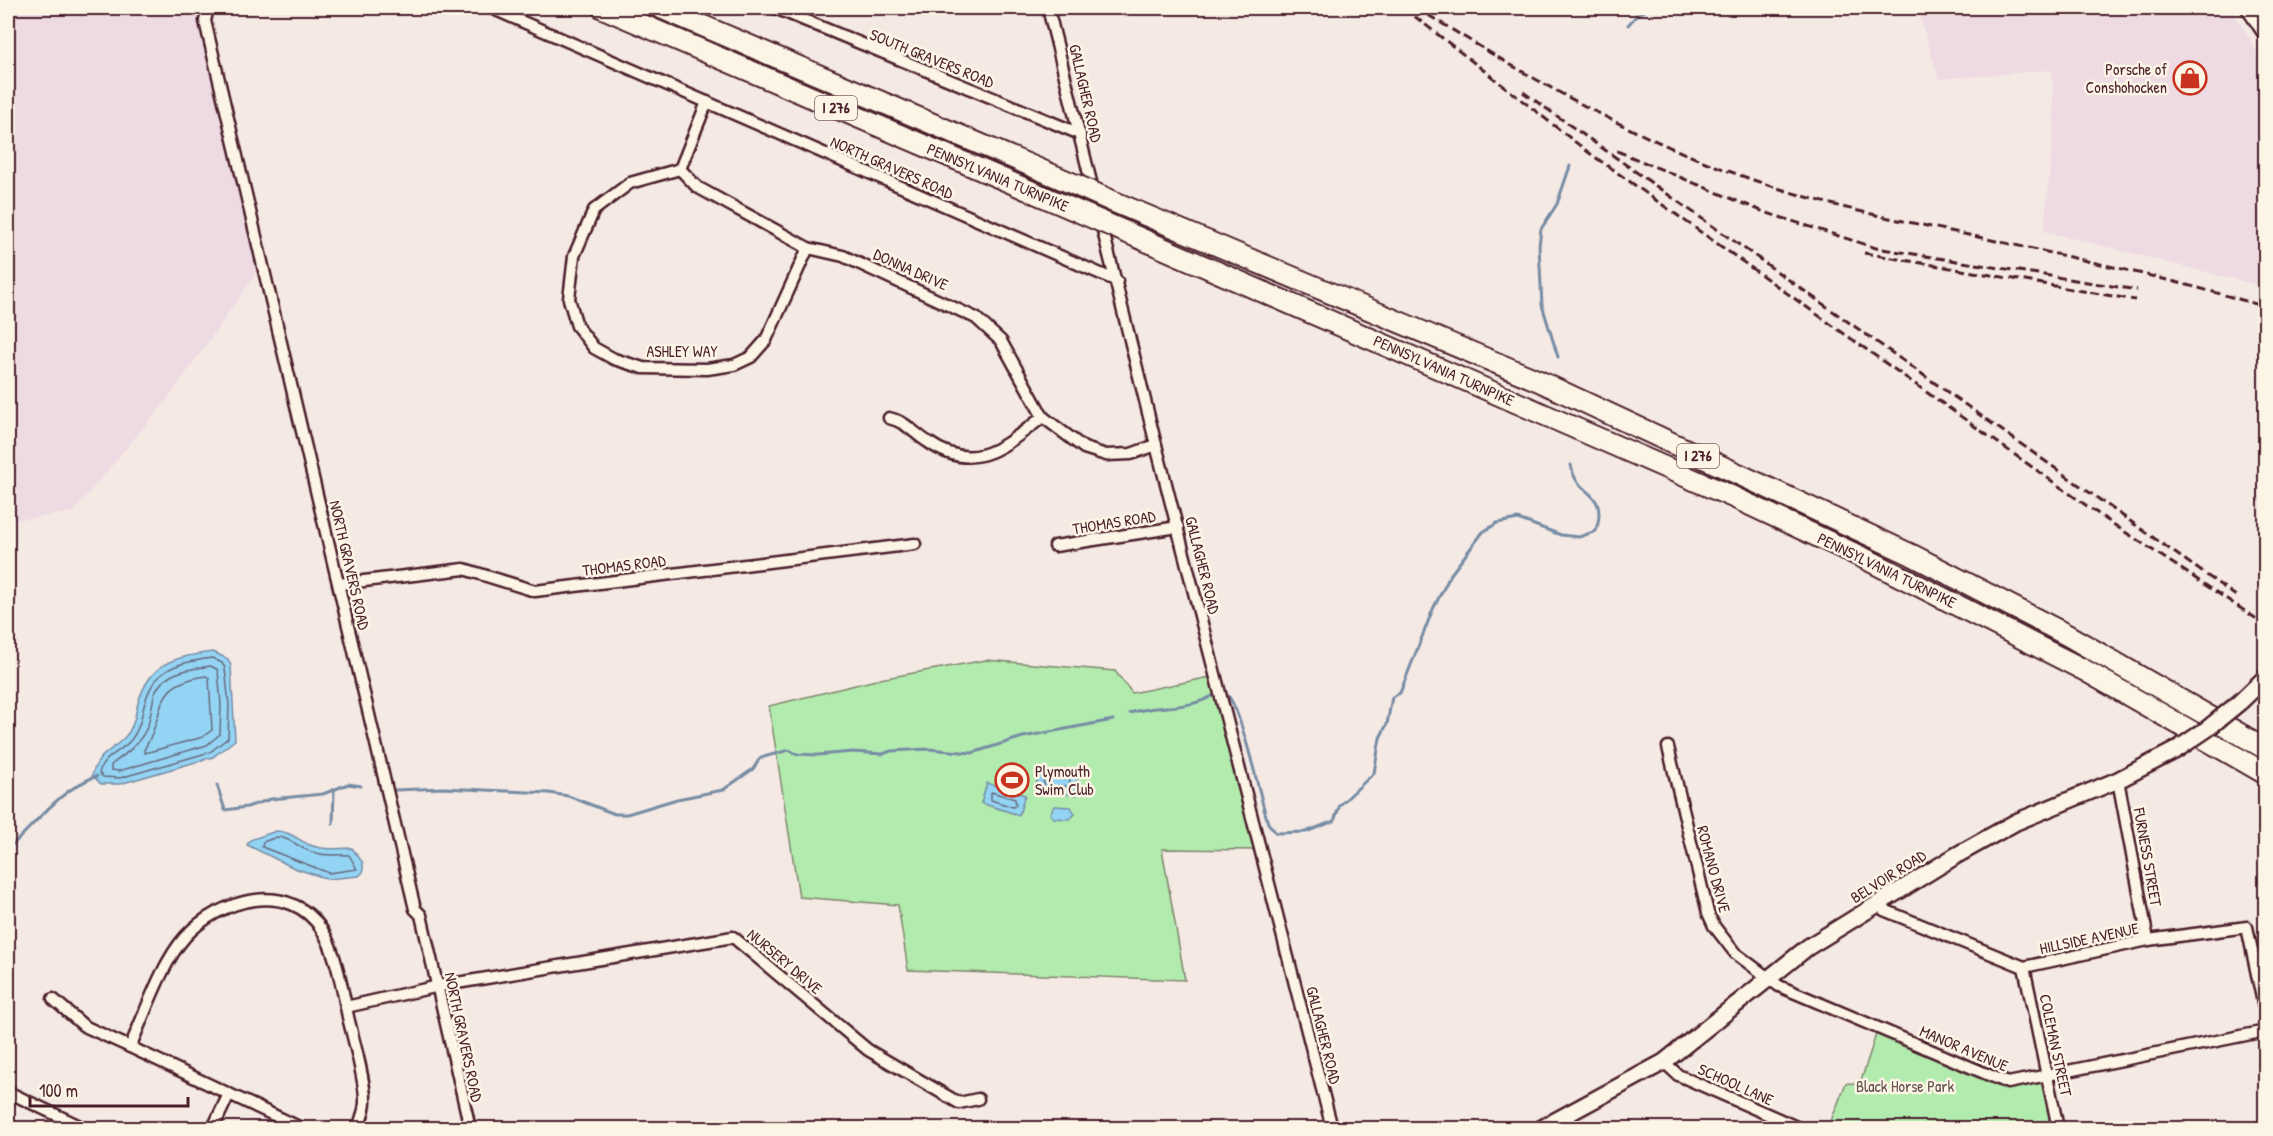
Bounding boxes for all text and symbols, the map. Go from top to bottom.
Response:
street label: SOUTH GRAVERS ROAD [867,23,998,93]
street label: GALLAGHER ROAD [1064,42,1108,145]
place label: Porsche of Conshohocken [2086,58,2167,98]
shop icon: Porsche of Conshohocken [2172,60,2208,96]
road number: I 276 [815,96,857,120]
street label: NORTH GRAVERS ROAD [827,130,957,204]
street label: PENNSYLVANIA TURNPIKE [924,137,1072,217]
street label: DONNA DRIVE [870,243,952,295]
street label: PENNSYLVANIA TURNPIKE [1370,329,1518,411]
street label: ASHLEY WAY [646,340,718,362]
road number: I 276 [1677,444,1719,468]
street label: NORTH GRAVERS ROAD [324,498,376,632]
street label: THOMAS ROAD [1071,505,1157,539]
street label: GALLAGHER ROAD [1180,514,1226,617]
street label: PENNSYLVANIA TURNPIKE [1814,527,1960,613]
street label: THOMAS ROAD [581,549,667,581]
place label: Plymouth Swim Club [1035,760,1094,800]
sports icon: Plymouth Swim Club [994,762,1030,798]
street label: FURNESS STREET [2128,805,2168,909]
street label: ROMANO DRIVE [1692,823,1736,915]
street label: BELVOIR ROAD [1846,844,1930,908]
street label: HILLSIDE AVENUE [2037,917,2141,959]
street label: NURSERY DRIVE [743,923,827,999]
street label: NORTH GRAVERS ROAD [440,970,489,1104]
street label: GALLAGHER ROAD [1301,984,1347,1087]
street label: COLEMAN STREET [2034,992,2078,1099]
street label: MANOR AVENUE [1916,1020,2012,1076]
street label: SCHOOL LANE [1695,1058,1777,1110]
scale bar [30,1070,188,1108]
park label: Black Horse Park [1856,1075,1954,1097]
text: 100 m [39,1078,78,1103]

